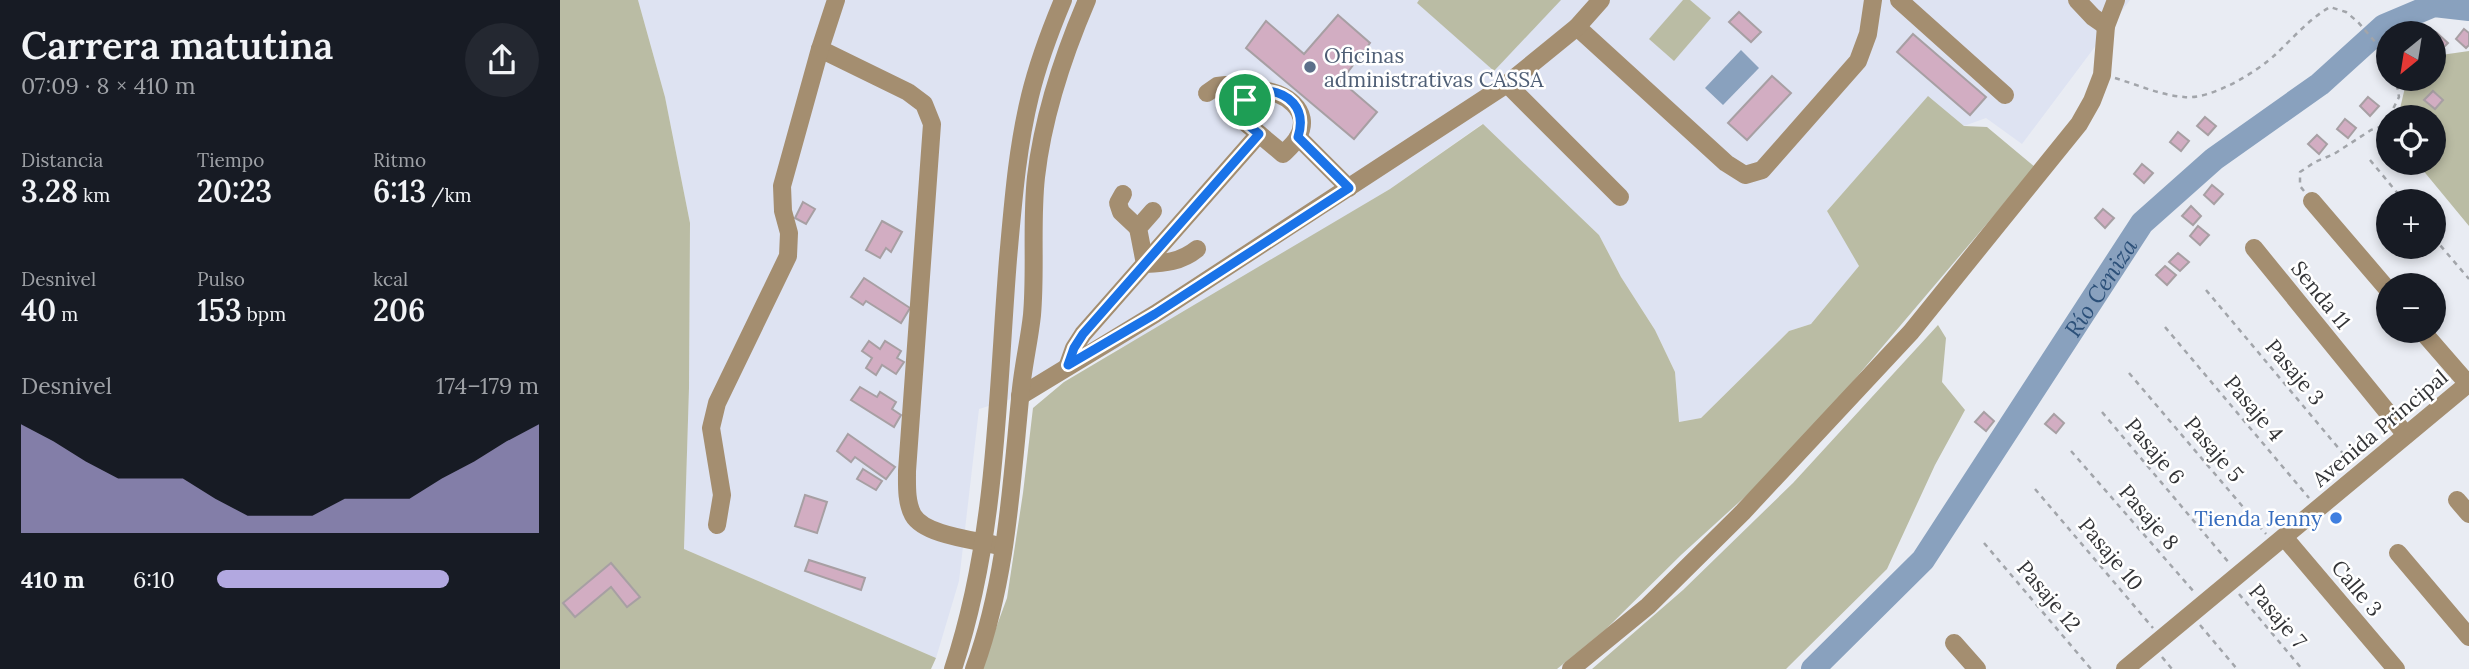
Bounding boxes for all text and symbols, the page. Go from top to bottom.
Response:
text: Carrera matutina [21,21,333,69]
north arrow [2376,21,2446,91]
map controls [2376,21,2446,343]
button: share [465,23,539,97]
place label: Oficinas administrativas CASSA [1324,42,1544,93]
marker: Oficinas administrativas CASSA [1302,59,1318,75]
pin [1215,70,1275,130]
text: 07:09 · 8 × 410 m [21,71,196,100]
icon: arrive [1226,81,1264,119]
button: locate [2376,105,2446,175]
text: Distancia [21,148,103,172]
text: Tiempo [197,148,264,172]
text: Ritmo [373,148,426,172]
text: 3.28 [21,172,78,210]
text: 20:23 [197,172,272,210]
text: 6:13 [373,172,426,210]
text: km [78,183,110,207]
text: /km [426,183,472,207]
button: + [2376,189,2446,259]
water label: Río Ceniza [2058,232,2143,342]
street label: Senda 11 [2285,255,2357,335]
text: Desnivel [21,267,96,291]
text: Pulso [197,267,245,291]
text: kcal [373,267,408,291]
button: − [2376,273,2446,343]
text: 40 [21,291,56,329]
text: 153 [197,291,242,329]
text: 206 [373,291,425,329]
text: m [56,302,78,326]
text: bpm [242,302,286,326]
street label: Pasaje 3 [2260,333,2330,411]
street label: Avenida Principal [2306,363,2453,493]
street label: Pasaje 4 [2219,370,2289,446]
text: Desnivel [21,371,112,400]
text: 174–179 m [436,371,539,400]
street label: Pasaje 5 [2179,411,2249,487]
street label: Pasaje 6 [2119,412,2191,490]
street label: Pasaje 8 [2113,479,2185,555]
place label: Tienda Jenny [2194,505,2322,532]
marker: Tienda Jenny [2328,510,2344,526]
street label: Pasaje 10 [2073,512,2149,596]
street label: Calle 3 [2326,554,2388,622]
street label: Pasaje 12 [2011,555,2087,637]
text: 410 m [21,565,85,594]
text: 6:10 [133,565,175,594]
street label: Pasaje 7 [2243,578,2313,654]

